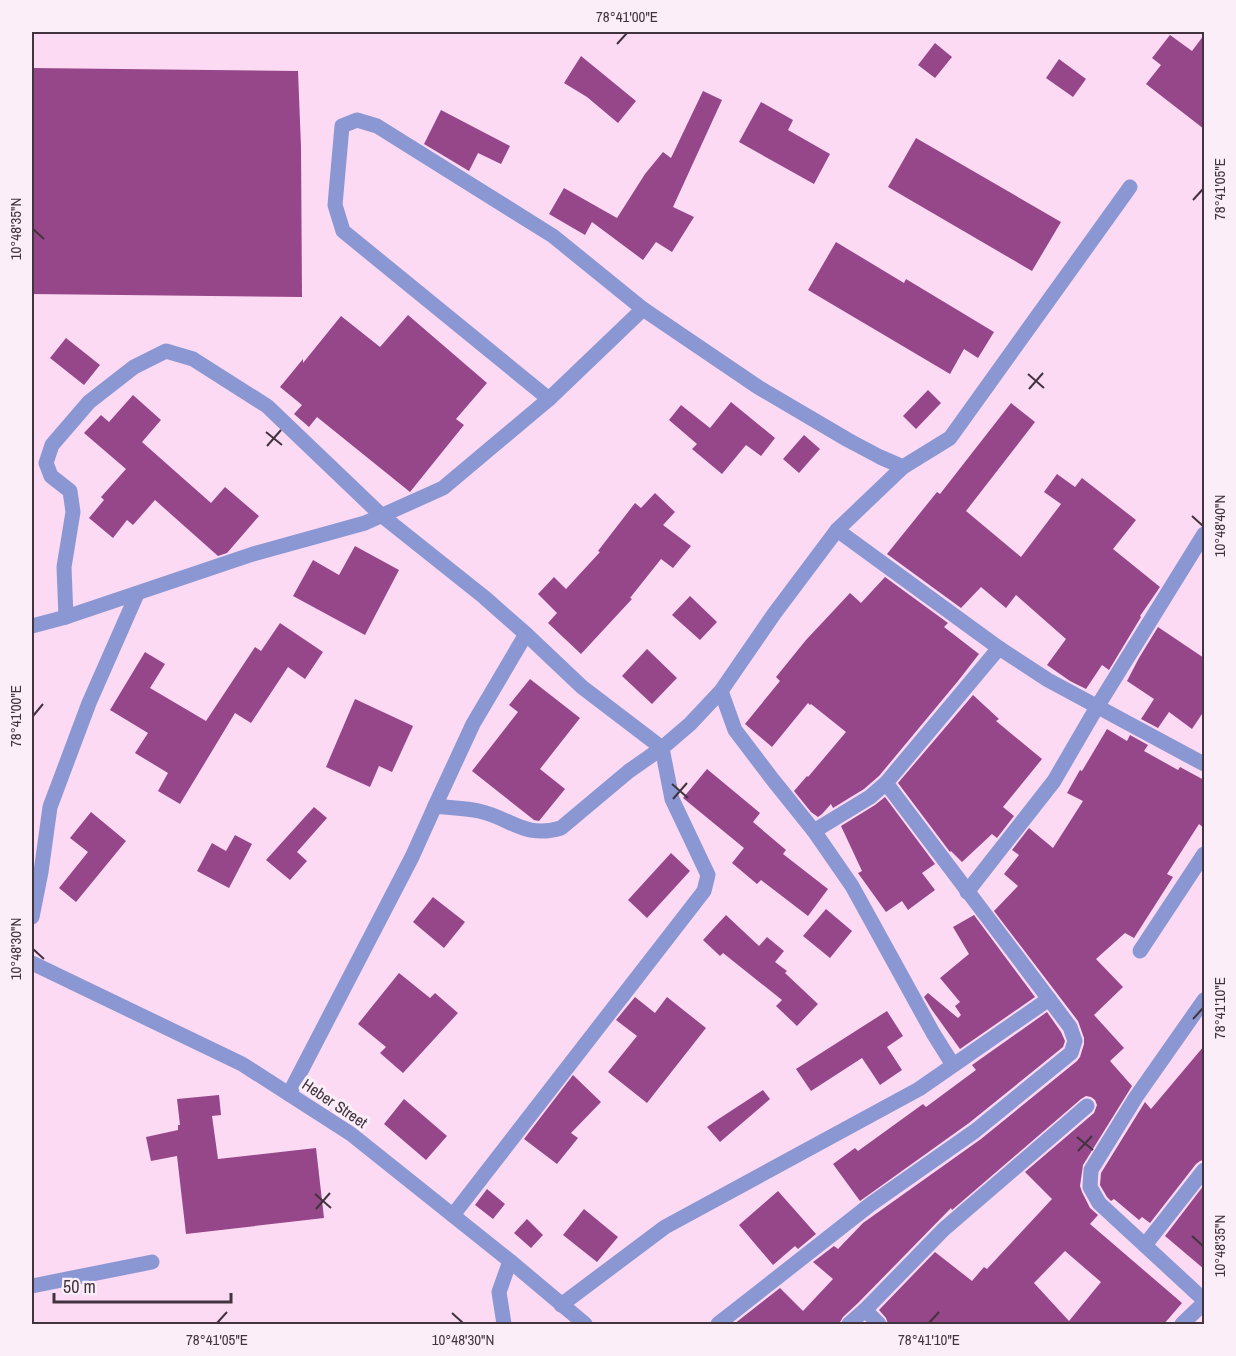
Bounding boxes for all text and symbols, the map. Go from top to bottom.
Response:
text: 78°41'00"E [596,6,658,27]
text: 78°41'05"E [1209,158,1230,220]
text: 10°48'35"N [5,198,26,260]
text: 10°48'40"N [1209,495,1230,557]
text: 78°41'00"E [5,685,26,747]
text: 10°48'30"N [5,918,26,980]
text: 78°41'10"E [1209,977,1230,1039]
street label: Heber Street [298,1073,372,1133]
text: 10°48'35"N [1209,1215,1230,1277]
scale bar [54,1266,231,1304]
text: 50 m [63,1274,96,1299]
text: 78°41'05"E [186,1329,248,1350]
text: 10°48'30"N [432,1329,494,1350]
text: 78°41'10"E [898,1329,960,1350]

